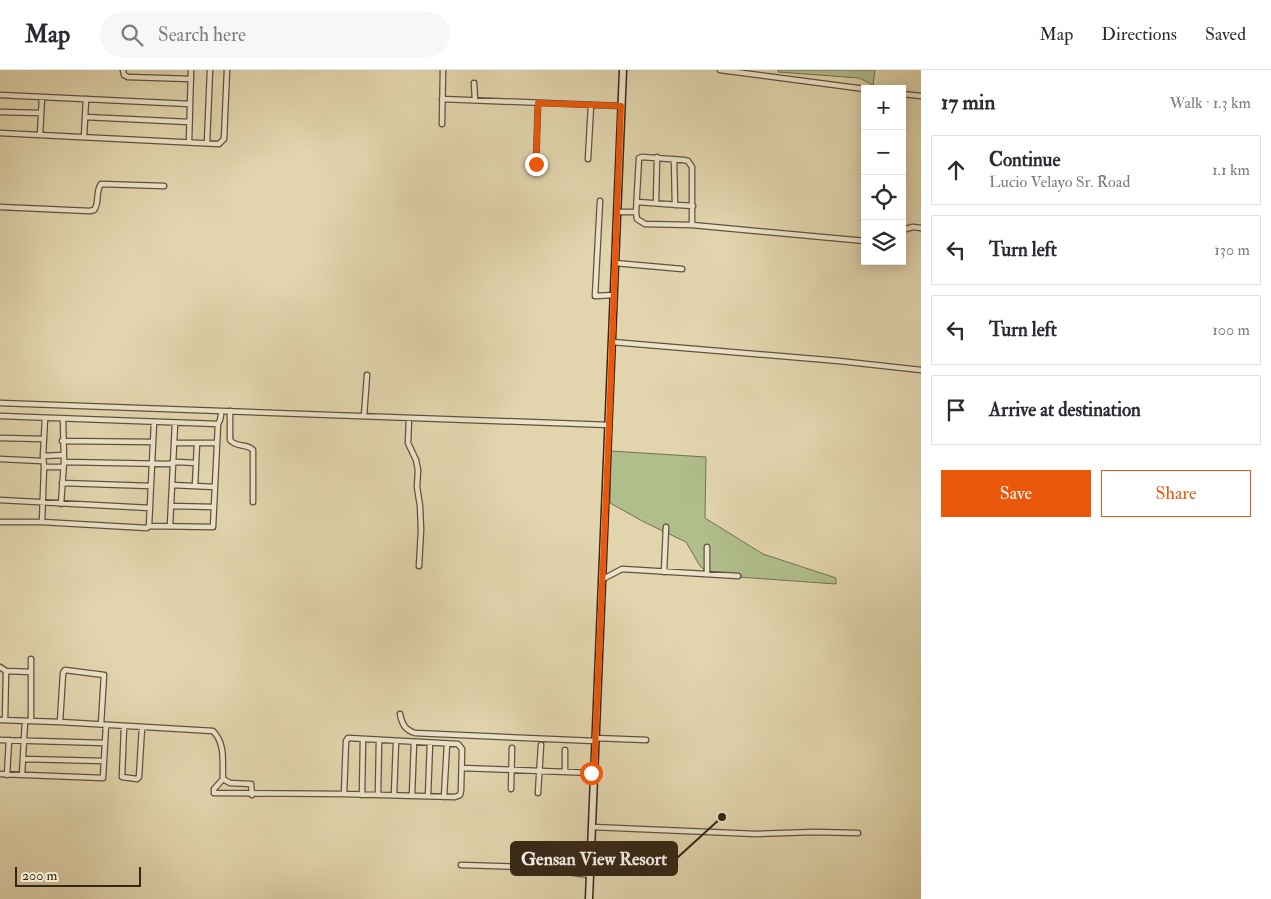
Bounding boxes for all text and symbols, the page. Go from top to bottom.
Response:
search box [100,12,450,57]
text: Map [25,19,70,50]
icon: search [118,21,146,49]
text: Search here [158,23,246,47]
text: Map [1040,23,1073,46]
text: Directions [1101,23,1177,46]
text: Saved [1205,23,1246,46]
map controls [861,85,906,265]
button: + [861,85,906,130]
text: 17 min [941,89,995,116]
text: Walk · 1.3 km [1170,93,1251,113]
button: − [861,130,906,175]
text: Continue [989,148,1060,172]
route end [525,153,548,176]
icon: ahead [942,156,970,184]
text: 1.1 km [1212,160,1250,180]
text: Lucio Velayo Sr. Road [989,172,1130,192]
button: locate [861,175,906,220]
button: layers [861,220,906,265]
icon: left [942,236,970,264]
text: Turn left [989,238,1057,262]
text: 130 m [1214,240,1250,260]
icon: left [942,316,970,344]
text: Turn left [989,318,1057,342]
text: 100 m [1212,320,1250,340]
icon: arrive [942,396,970,424]
text: Arrive at destination [989,398,1141,422]
button: Save [941,470,1091,517]
button: Share [1101,470,1251,517]
route start [580,762,603,785]
callout: Gensan View Resort [511,842,677,875]
text: Gensan View Resort [521,848,667,871]
scale bar [15,864,141,887]
text: 200 m [22,867,57,884]

